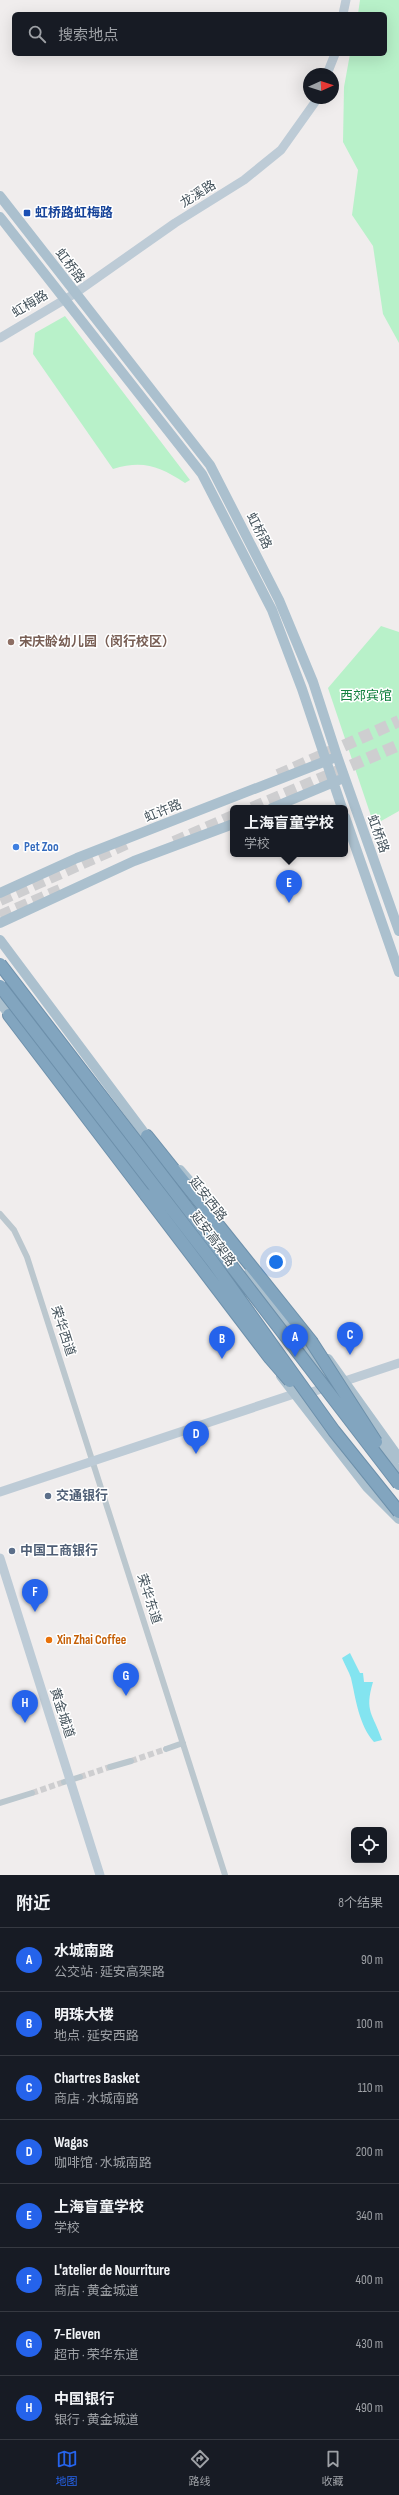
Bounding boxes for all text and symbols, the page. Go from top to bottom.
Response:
search box [12,12,387,56]
icon: search [26,23,48,45]
text: 搜索地点 [58,26,118,45]
north arrow [303,68,339,104]
street label: 龙溪路 [177,177,219,211]
place label: 虹桥路虹梅路 [35,205,113,221]
marker: 虹桥路虹梅路 [22,208,32,218]
street label: 虹桥路 [52,246,88,286]
street label: 虹梅路 [9,287,51,321]
street label: 虹桥路 [243,510,275,552]
place label: 宋庆龄幼儿园（闵行校区） [19,634,175,650]
marker: 宋庆龄幼儿园（闵行校区） [6,637,16,647]
park label: 西郊宾馆 [340,688,392,704]
street label: 虹许路 [142,796,184,826]
popup [230,805,348,857]
street label: 虹桥路 [364,813,392,855]
text: 上海盲童学校 [244,814,334,833]
text: 学校 [244,836,270,852]
place label: Pet Zoo [24,839,59,855]
marker: Pet Zoo [11,842,21,852]
pin: E [276,870,302,903]
street label: 延安西路 [186,1174,230,1224]
street label: 延安高架路 [187,1208,239,1270]
your location [266,1252,286,1272]
street label: 荣华西道 [47,1304,79,1358]
pin: C [337,1322,363,1355]
pin: A [282,1324,308,1357]
pin: B [209,1326,235,1359]
pin: D [183,1421,209,1454]
place label: 交通银行 [56,1488,108,1504]
marker: 交通银行 [43,1491,53,1501]
place label: 中国工商银行 [20,1543,98,1559]
marker: 中国工商银行 [7,1546,17,1556]
street label: 荣华东道 [133,1572,165,1626]
pin: F [22,1579,48,1612]
place label: Xin Zhai Coffee [56,1632,127,1648]
marker: Xin Zhai Coffee [44,1635,54,1645]
pin: G [113,1663,139,1696]
street label: 黄金城道 [46,1686,78,1740]
pin: H [12,1690,38,1723]
map controls [351,1827,387,1863]
button: locate [351,1827,387,1863]
text: 附近 [16,1894,50,1914]
text: 8个结果 [338,1895,383,1911]
text: 水城南路 [54,1942,114,1961]
text: A [26,1952,32,1968]
text: 90 m [361,1952,383,1968]
text: 公交站 · 延安高架路 [54,1964,165,1980]
text: 明珠大楼 [54,2006,114,2025]
text: B [26,2016,32,2032]
text: 100 m [356,2016,383,2032]
text: 地点 · 延安西路 [54,2028,139,2044]
text: Chartres Basket [54,2069,140,2088]
text: C [26,2080,32,2096]
text: 110 m [358,2080,383,2096]
text: 商店 · 水城南路 [54,2091,139,2107]
text: Wagas [54,2133,88,2152]
text: D [26,2144,32,2160]
text: 200 m [356,2144,383,2160]
text: 咖啡馆 · 水城南路 [54,2155,152,2171]
text: 上海盲童学校 [54,2198,144,2217]
text: E [26,2208,32,2224]
text: 340 m [356,2208,383,2224]
text: 学校 [54,2220,80,2236]
text: L'atelier de Nourriture [54,2261,170,2280]
text: F [26,2272,32,2288]
text: 400 m [356,2272,383,2288]
text: 商店 · 黄金城道 [54,2283,139,2299]
text: 7-Eleven [54,2325,101,2344]
text: G [26,2336,32,2352]
text: 430 m [356,2336,383,2352]
text: 超市 · 荣华东道 [54,2347,139,2363]
text: 中国银行 [54,2390,114,2409]
text: H [26,2400,32,2416]
text: 490 m [356,2400,383,2416]
text: 银行 · 黄金城道 [54,2412,139,2428]
tab: 地图 [56,2448,78,2488]
tab: 路线 [189,2448,211,2488]
tab: 收藏 [322,2448,344,2488]

